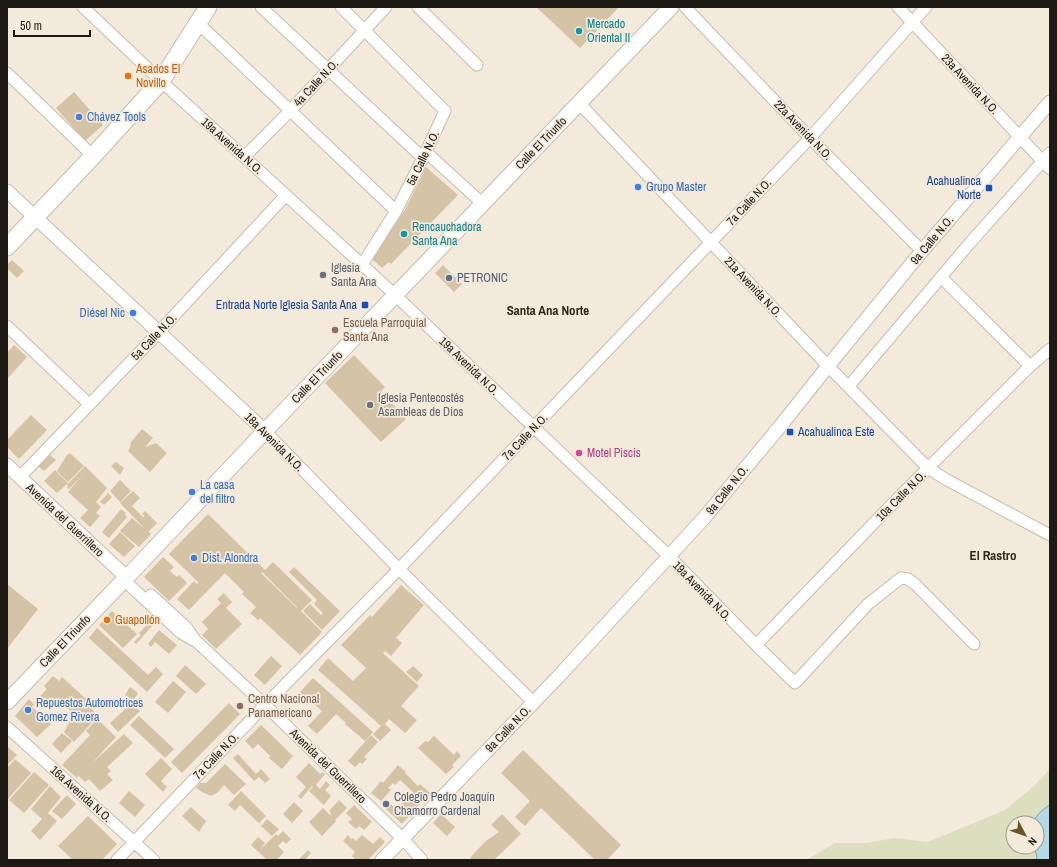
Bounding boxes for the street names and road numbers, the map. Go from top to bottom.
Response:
street label: 23a Avenida N.O. [938,50,1002,118]
street label: 4a Calle N.O. [290,56,342,110]
street label: 22a Avenida N.O. [770,97,836,163]
street label: Calle El Triunfo [512,113,570,173]
street label: 19a Avenida N.O. [198,114,266,178]
street label: 5a Calle N.O. [403,128,443,188]
street label: 7a Calle N.O. [723,175,775,229]
street label: 9a Calle N.O. [907,212,957,268]
street label: 21a Avenida N.O. [721,253,785,321]
street label: 5a Calle N.O. [128,310,180,364]
street label: 19a Avenida N.O. [436,333,502,399]
street label: Calle El Triunfo [288,347,346,407]
street label: 18a Avenida N.O. [241,409,307,475]
street label: 7a Calle N.O. [499,410,551,464]
street label: 9a Calle N.O. [702,462,752,518]
street label: 10a Calle N.O. [873,468,929,524]
street label: Avenida del Guerrillero [22,479,107,560]
street label: 19a Avenida N.O. [669,558,735,624]
street label: Calle El Triunfo [36,611,94,671]
street label: 9a Calle N.O. [482,702,534,756]
street label: Avenida del Guerrillero [285,724,370,807]
street label: 7a Calle N.O. [190,729,242,783]
street label: 16a Avenida N.O. [47,762,115,826]

